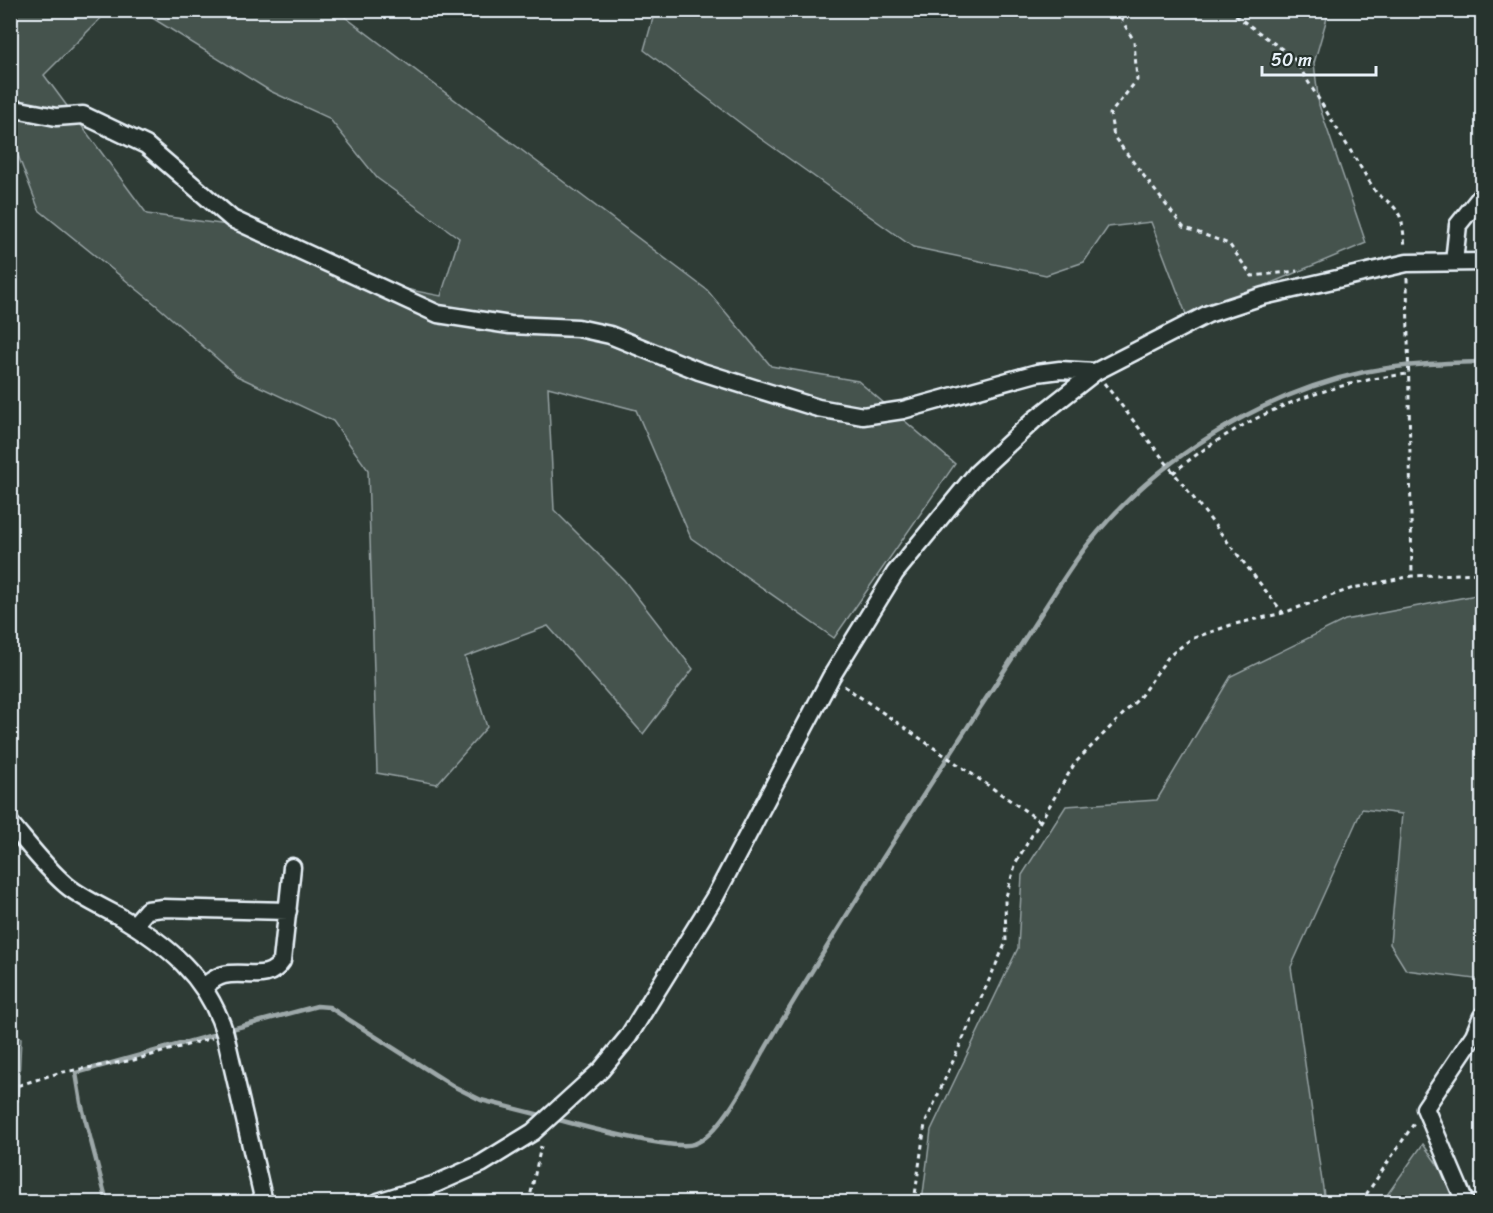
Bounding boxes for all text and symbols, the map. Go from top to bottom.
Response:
scale bar [1262,39,1376,77]
text: 50 m [1271,44,1312,76]

